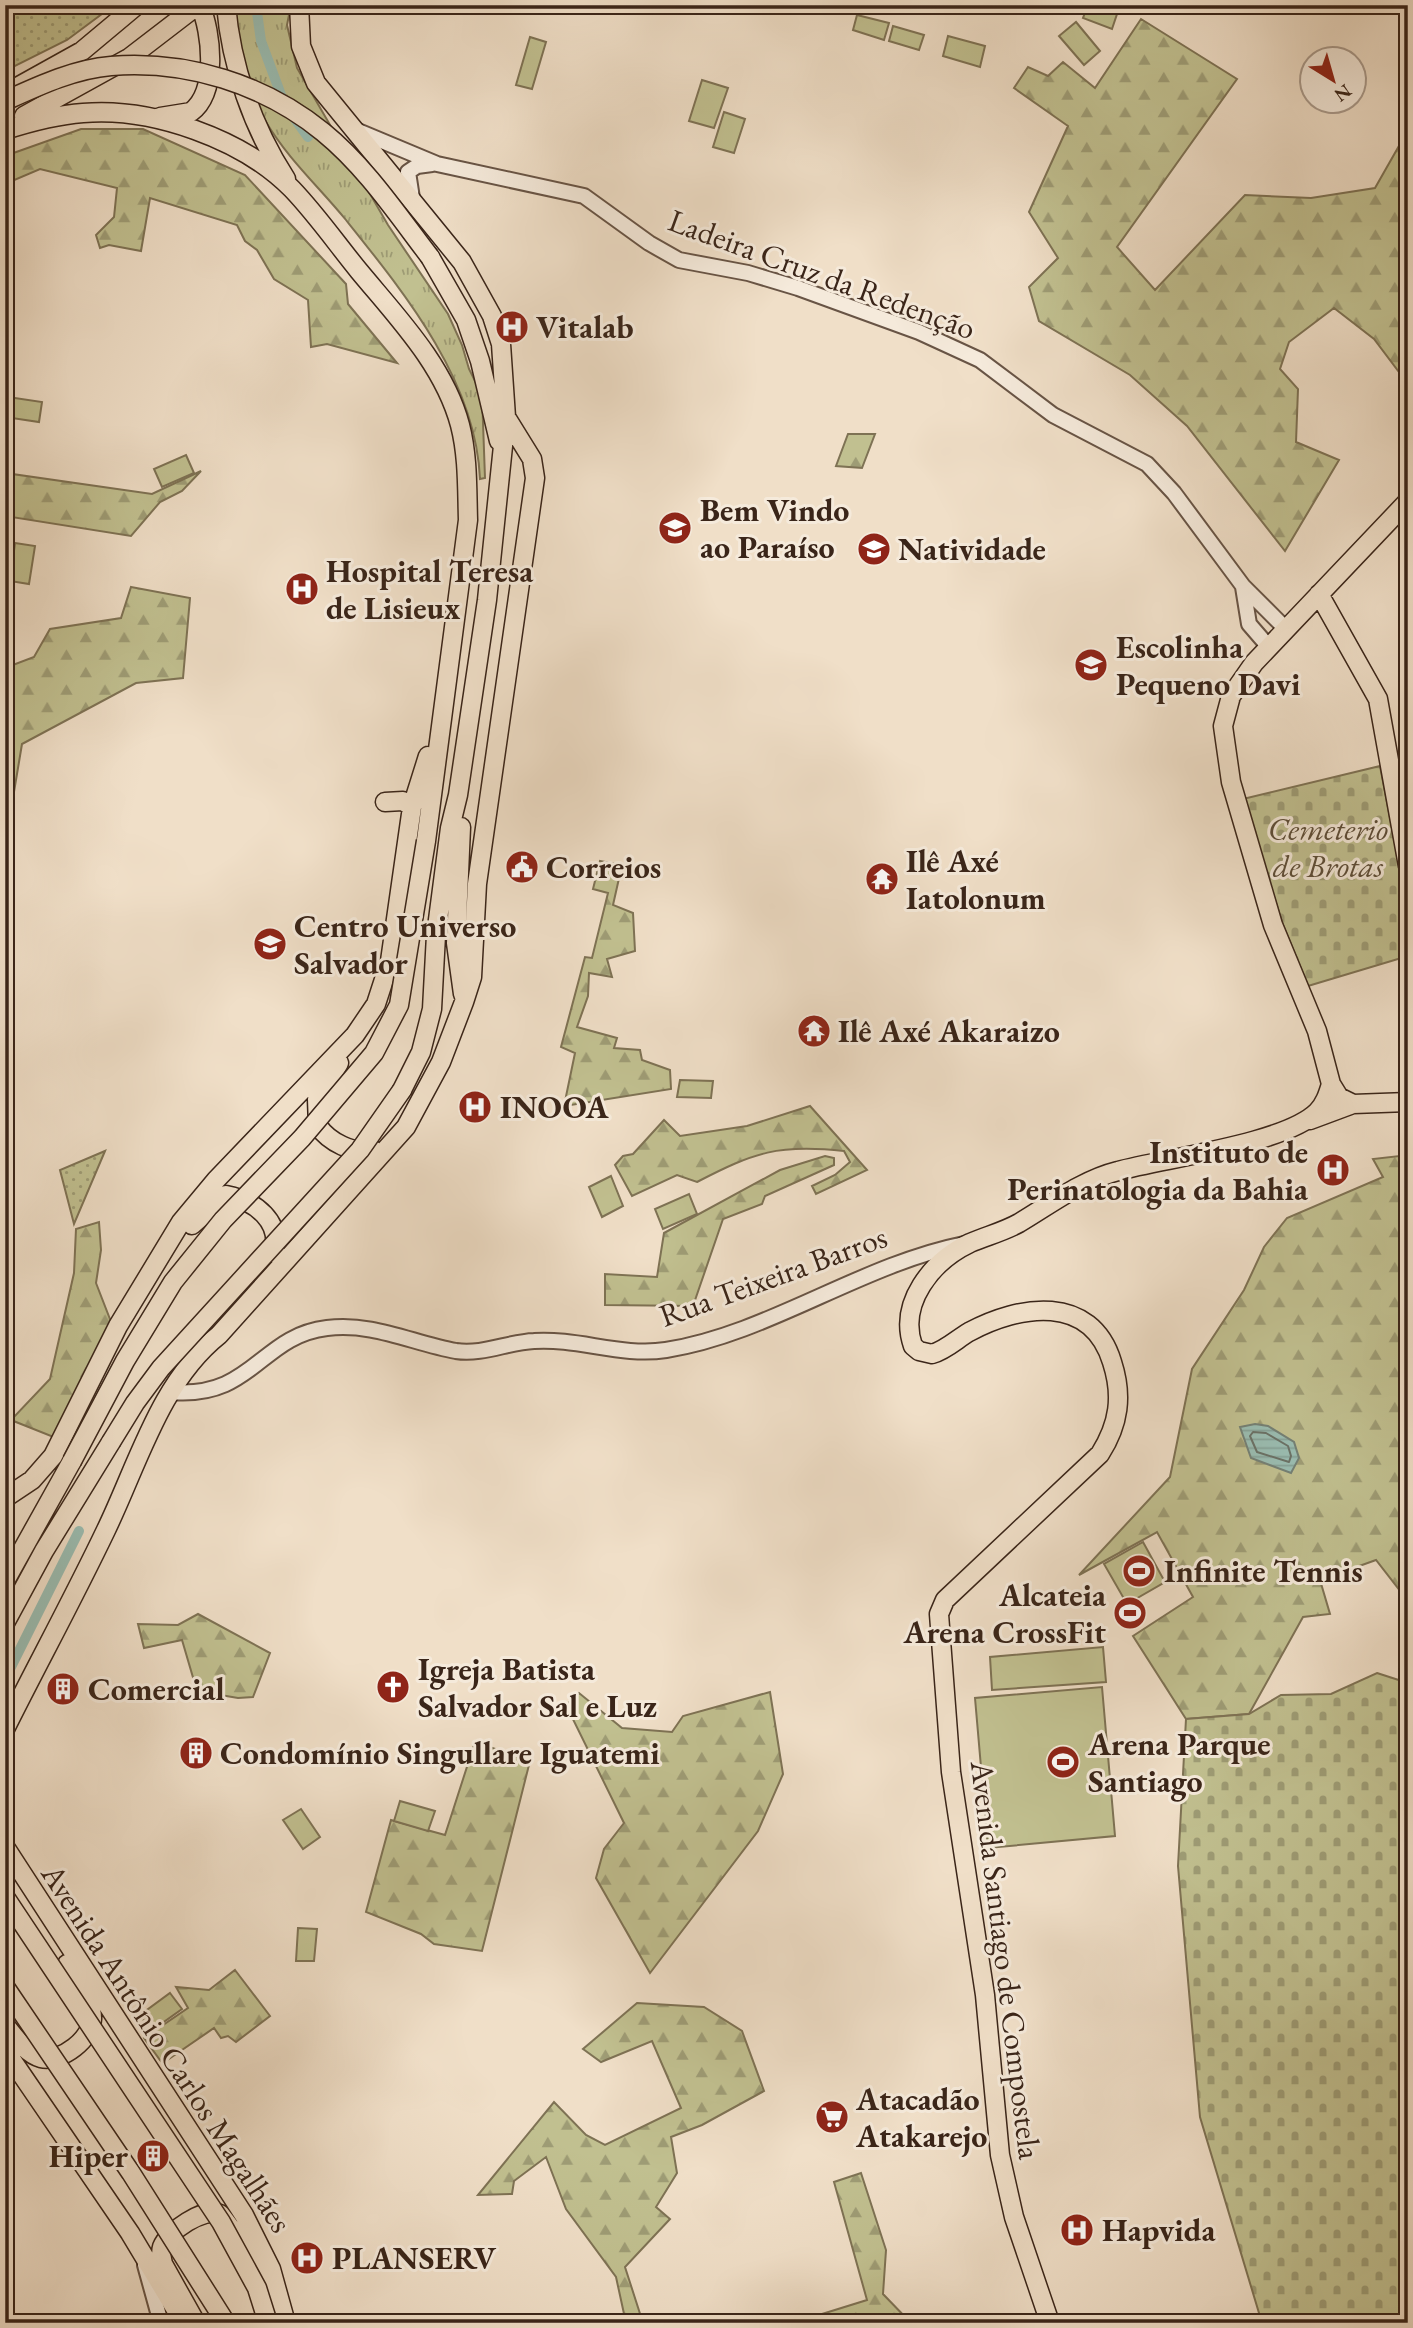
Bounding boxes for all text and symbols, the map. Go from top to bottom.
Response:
north arrow [1298,46,1368,116]
text: N [1329,79,1357,108]
street label: Ladeira Cruz da Redenção [663,199,981,349]
place label: Vitalab [536,306,634,348]
hospital icon: Vitalab [493,308,531,346]
place label: Bem Vindo ao Paraíso [700,489,849,568]
school or university icon: Bem Vindo ao Paraíso [656,509,694,547]
place label: Natividade [898,528,1046,570]
school or university icon: Natividade [855,530,893,568]
place label: Hospital Teresa de Lisieux [326,550,534,629]
hospital icon: Hospital Teresa de Lisieux [283,570,321,608]
place label: Escolinha Pequeno Davi [1116,626,1301,705]
school or university icon: Escolinha Pequeno Davi [1072,646,1110,684]
park label: Cemeterio de Brotas [1268,808,1388,887]
place label: Ilê Axé Iatolonum [906,840,1046,919]
place label: Correios [546,846,661,888]
public building icon: Correios [503,848,541,886]
temple icon: Ilê Axé Iatolonum [863,860,901,898]
place label: Centro Universo Salvador [294,905,516,984]
school or university icon: Centro Universo Salvador [251,925,289,963]
place label: Ilê Axé Akaraizo [838,1010,1060,1052]
temple icon: Ilê Axé Akaraizo [795,1012,833,1050]
place label: INOOA [500,1086,609,1128]
hospital icon: INOOA [456,1088,494,1126]
place label: Instituto de Perinatologia da Bahia [1007,1131,1309,1210]
hospital icon: Instituto de Perinatologia da Bahia [1314,1151,1352,1189]
street label: Rua Teixeira Barros [653,1215,893,1337]
place label: Infinite Tennis [1164,1550,1363,1592]
sports icon: Infinite Tennis [1120,1552,1158,1590]
place label: Alcateia Arena CrossFit [902,1574,1107,1653]
sports icon: Alcateia Arena CrossFit [1111,1594,1149,1632]
place label: Igreja Batista Salvador Sal e Luz [418,1648,657,1727]
place label: Comercial [88,1668,225,1710]
church icon: Igreja Batista Salvador Sal e Luz [374,1668,412,1706]
building icon: Comercial [44,1670,82,1708]
place label: Arena Parque Santiago [1087,1723,1271,1802]
place label: Condomínio Singullare Iguatemi [220,1732,660,1774]
building icon: Condomínio Singullare Iguatemi [177,1734,215,1772]
sports icon: Arena Parque Santiago [1044,1743,1082,1781]
street label: Avenida Santiago de Compostela [961,1757,1051,2162]
street label: Avenida Antônio Carlos Magalhães [31,1855,302,2240]
place label: Atacadão Atakarejo [855,2078,987,2157]
supermarket icon: Atacadão Atakarejo [813,2098,851,2136]
place label: Hiper [49,2135,129,2177]
building icon: Hiper [134,2137,172,2175]
place label: Hapvida [1102,2209,1216,2251]
hospital icon: Hapvida [1058,2211,1096,2249]
place label: PLANSERV [332,2237,497,2279]
hospital icon: PLANSERV [288,2239,326,2277]

